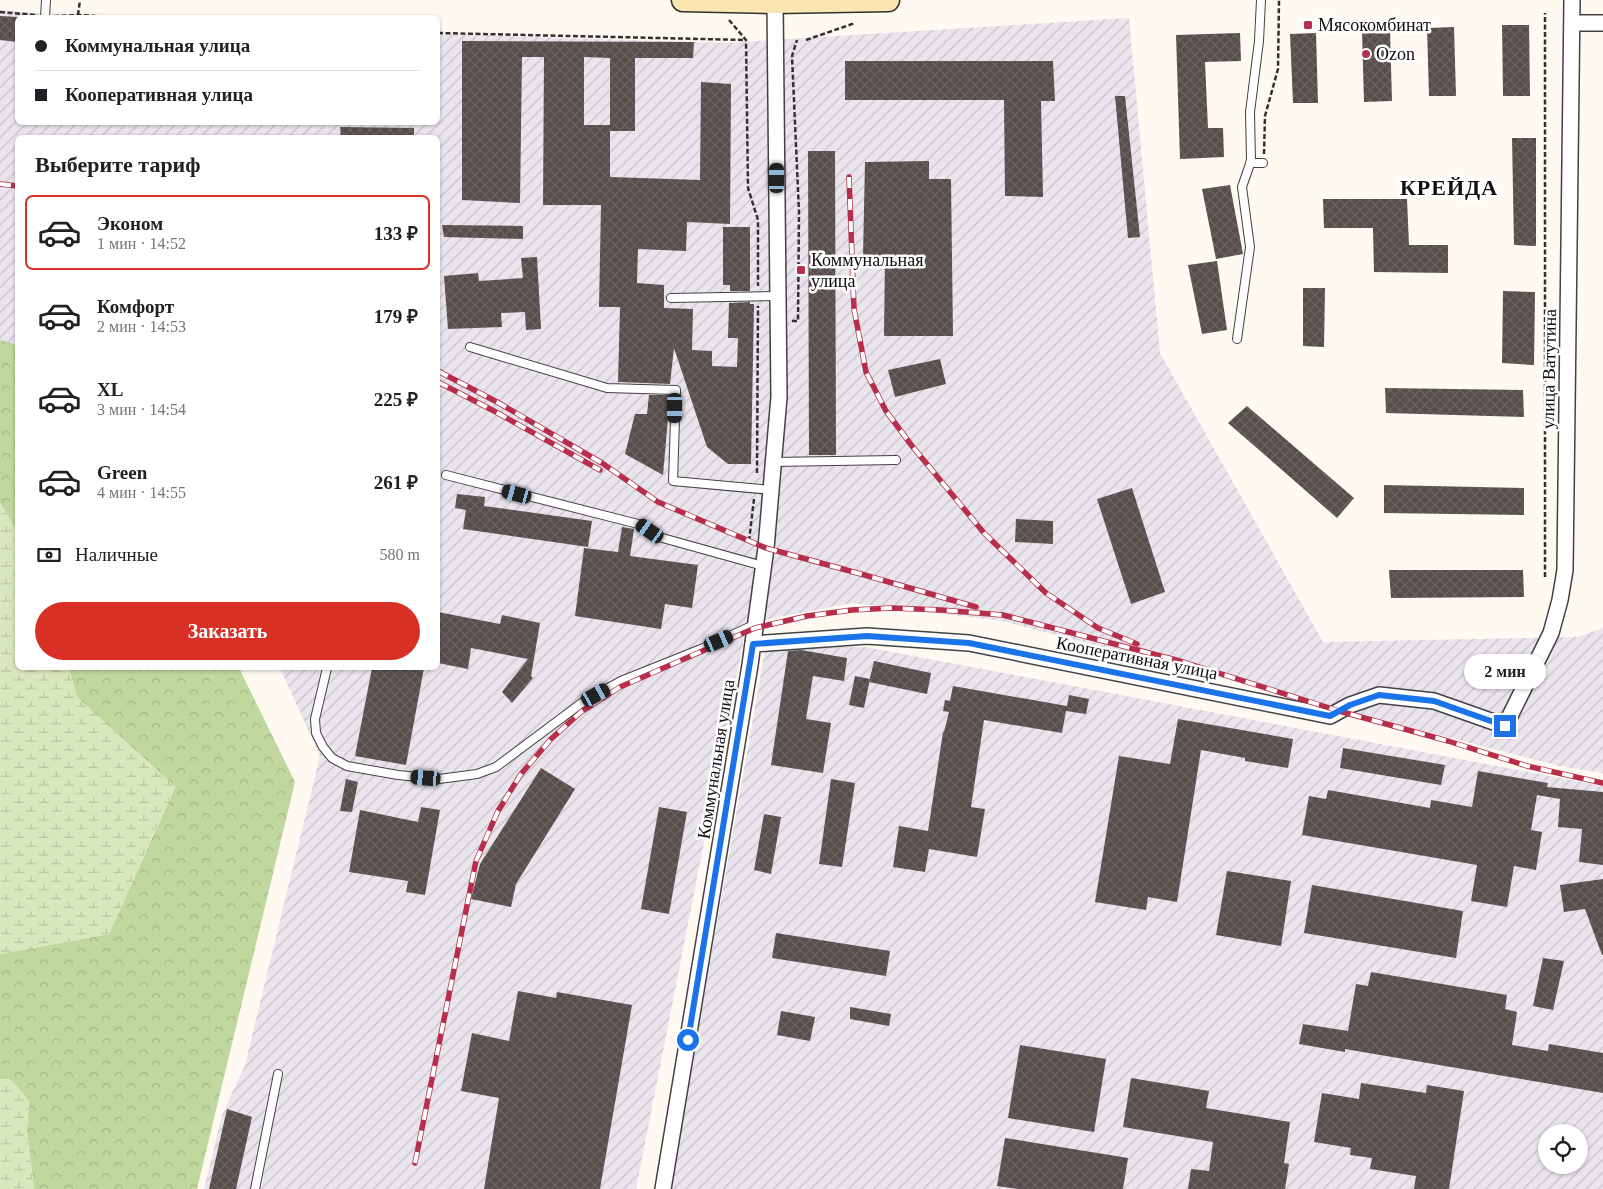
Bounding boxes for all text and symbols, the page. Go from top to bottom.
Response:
place label: Мясокомбинат [1318,15,1431,35]
marker: Мясокомбинат [1302,19,1314,31]
text: Коммунальная улица [65,35,250,56]
place label: Ozon [1376,44,1415,64]
marker: Ozon [1360,48,1372,60]
text: Кооперативная улица [65,84,253,105]
text: Выберите тариф [35,152,201,177]
car [769,163,784,193]
district label: КРЕЙДА [1400,175,1498,200]
icon: car [37,210,82,255]
text: Эконом [97,213,163,234]
text: 133 ₽ [374,223,418,244]
text: 1 мин · 14:52 [97,235,186,252]
place label: Коммунальная улица [811,250,923,291]
marker: Коммунальная улица [795,264,807,276]
icon: car [37,293,82,338]
text: Комфорт [97,296,174,317]
text: 179 ₽ [374,306,418,327]
street label: улица Ватутина [1538,309,1560,429]
text: 2 мин · 14:53 [97,318,186,335]
icon: car [37,376,82,421]
text: XL [97,379,123,400]
text: 225 ₽ [374,389,418,410]
car [667,393,682,423]
text: 3 мин · 14:54 [97,401,186,418]
icon: car [37,459,82,504]
text: Green [97,462,147,483]
text: 261 ₽ [374,472,418,493]
car [500,483,533,505]
text: 4 мин · 14:55 [97,484,186,501]
car [633,516,666,546]
icon: cash [35,541,63,569]
text: Наличные [75,544,158,565]
text: 580 m [380,546,420,563]
button: Заказать [35,602,420,660]
car [702,628,735,654]
street label: Кооперативная улица [1055,633,1219,683]
callout: 2 мин [1464,654,1546,688]
text: 2 мин [1484,663,1526,680]
street label: Коммунальная улица [694,678,738,840]
car [579,681,612,709]
route end [1494,715,1516,737]
car [410,769,441,787]
route start [677,1029,699,1051]
map controls [1538,1124,1588,1174]
button: locate [1538,1124,1588,1174]

